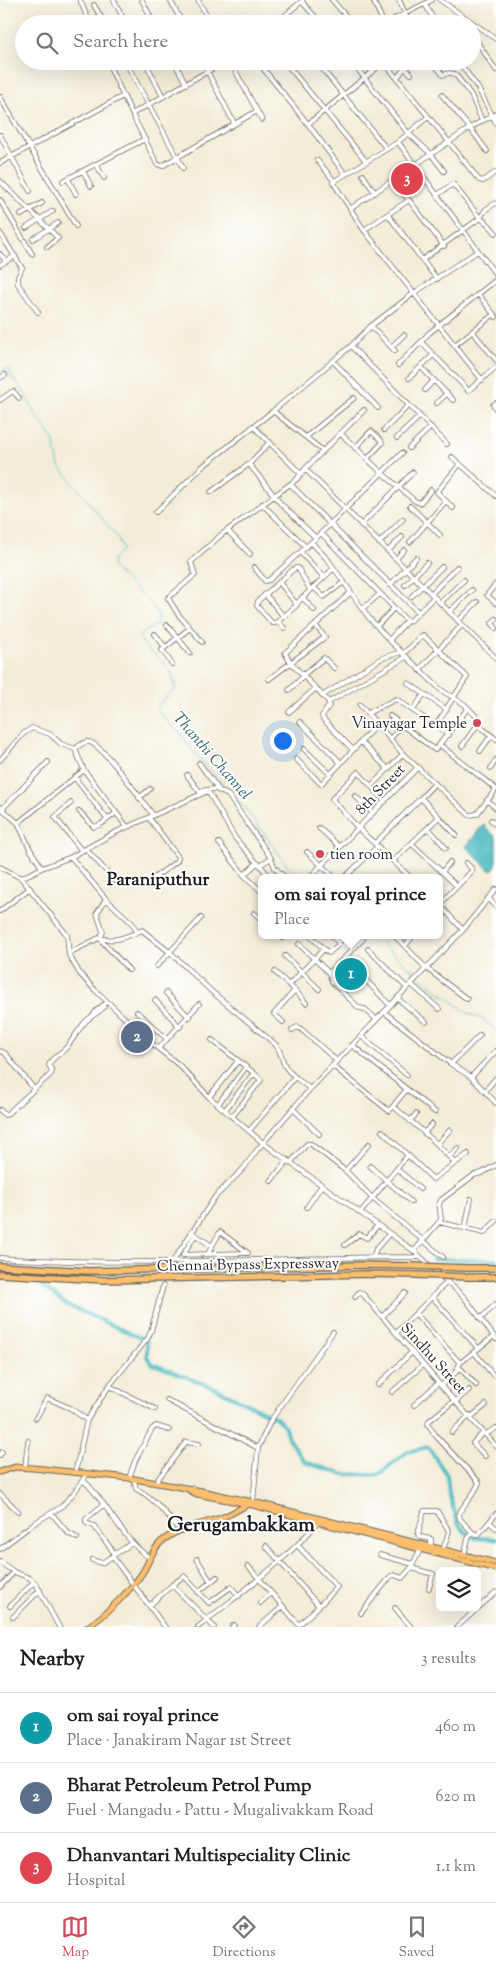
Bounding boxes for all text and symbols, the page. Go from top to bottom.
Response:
search box [15,15,481,70]
icon: search [33,29,61,57]
text: Search here [73,29,168,56]
pin: 3 [391,160,423,198]
water label: Thanthi Channel [166,708,256,806]
place label: Vinayagar Temple [351,714,467,735]
marker: Vinayagar Temple [471,717,483,729]
your location [270,728,296,754]
street label: 8th Street [352,760,411,820]
place label: tien room [330,845,393,866]
marker: tien room [314,848,326,860]
district label: Paraniputhur [107,868,210,894]
popup [258,874,443,939]
text: om sai royal prince [275,882,426,909]
text: Place [275,909,310,932]
pin: 1 [335,955,367,993]
pin: 2 [121,1018,153,1056]
street label: Chennai Bypass Expressway [157,1253,340,1278]
street label: Sindhu Street [395,1319,471,1399]
district label: Gerugambakkam [167,1512,315,1541]
map controls [436,1567,481,1612]
button: layers [436,1567,481,1612]
text: Nearby [20,1645,85,1675]
text: 3 results [421,1648,476,1671]
text: om sai royal prince [67,1703,219,1730]
text: 1 [33,1716,39,1739]
text: 460 m [435,1716,476,1739]
text: Place · Janakiram Nagar 1st Street [67,1730,291,1753]
text: Bharat Petroleum Petrol Pump [67,1773,311,1800]
text: 2 [32,1786,40,1809]
text: 620 m [436,1786,476,1809]
text: Fuel · Mangadu - Pattu - Mugalivakkam Road [67,1800,374,1823]
text: Dhanvantari Multispeciality Clinic [67,1843,350,1870]
text: 3 [33,1856,39,1879]
text: 1.1 km [436,1856,476,1879]
text: Hospital [67,1870,125,1893]
tab: Map [61,1913,89,1963]
tab: Directions [212,1913,276,1963]
tab: Saved [399,1913,434,1963]

